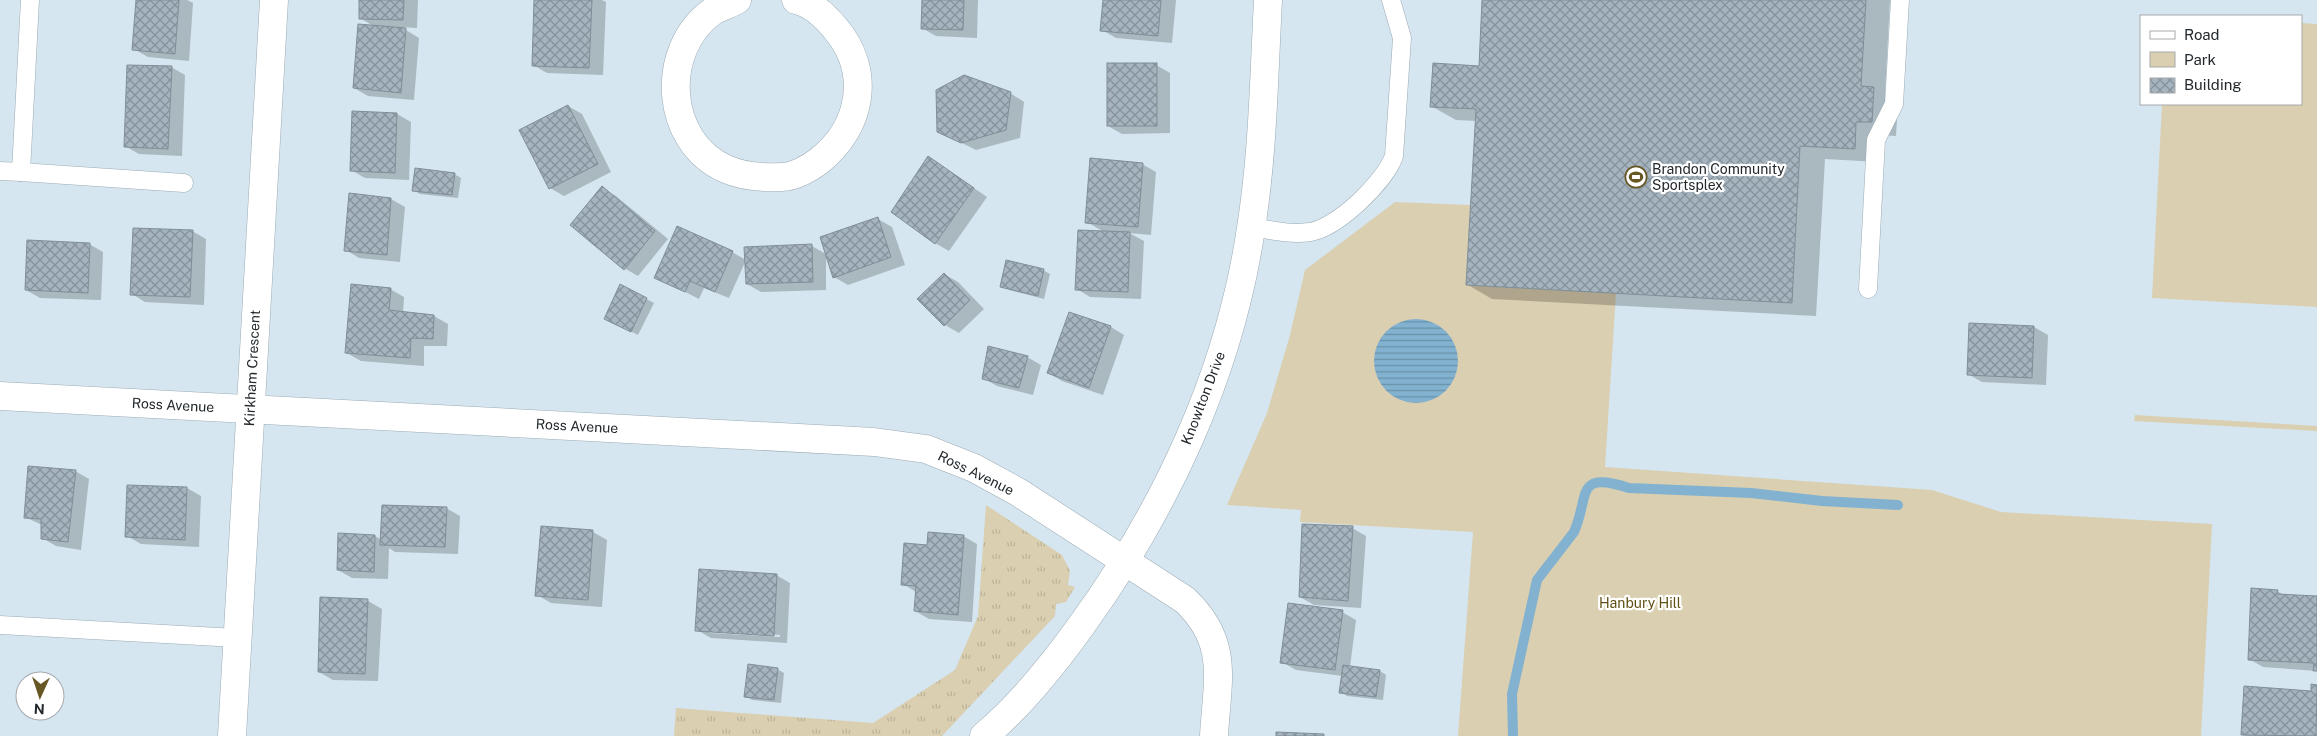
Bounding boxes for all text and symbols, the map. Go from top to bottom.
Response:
legend [2140,15,2302,105]
text: Road [2184,26,2220,43]
text: Park [2184,51,2216,68]
text: Building [2184,76,2242,93]
place label: Brandon Community Sportsplex [1652,161,1785,193]
sports icon: Brandon Community Sportsplex [1624,165,1648,189]
street label: Kirkham Crescent [241,309,263,427]
street label: Knowlton Drive [1178,349,1228,447]
street label: Ross Avenue [131,395,215,415]
street label: Ross Avenue [535,416,619,436]
street label: Ross Avenue [935,448,1017,498]
park label: Hanbury Hill [1599,595,1681,611]
north arrow [15,671,65,721]
text: N [33,701,45,717]

